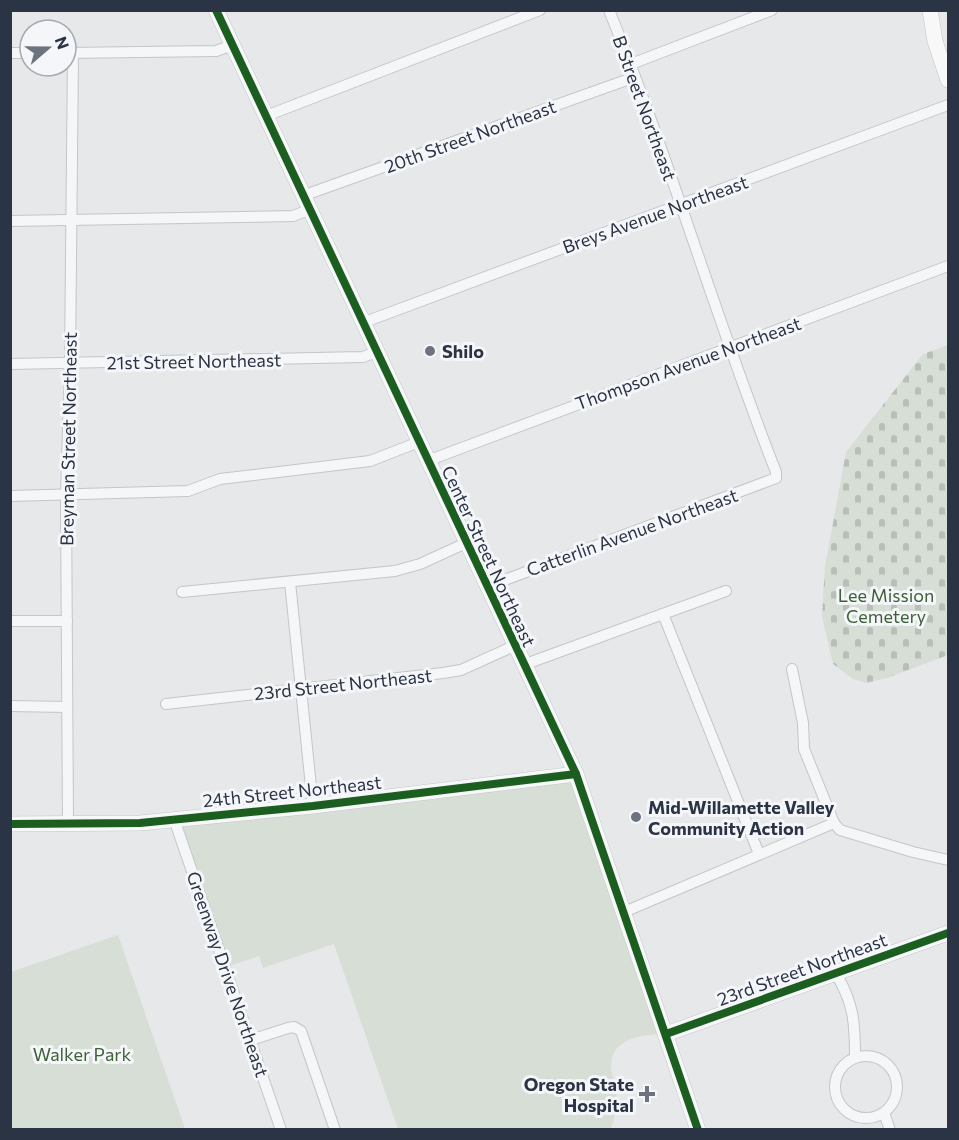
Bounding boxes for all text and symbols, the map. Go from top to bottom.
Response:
north arrow [18,18,78,78]
street label: B Street Northeast [608,32,682,184]
text: N [52,34,74,52]
street label: 20th Street Northeast [381,95,559,177]
street label: Breys Avenue Northeast [559,170,751,258]
street label: Thompson Avenue Northeast [572,312,804,414]
street label: Breyman Street Northeast [55,332,81,546]
place label: Shilo [442,340,484,362]
marker: Shilo [423,344,437,358]
street label: 21st Street Northeast [107,348,281,374]
street label: Center Street Northeast [437,462,541,650]
street label: Catterlin Avenue Northeast [523,484,741,580]
park label: Lee Mission Cemetery [838,584,934,627]
street label: 23rd Street Northeast [253,664,433,704]
street label: 24th Street Northeast [202,771,382,811]
place label: Mid-Willamette Valley Community Action [648,796,834,839]
marker: Mid-Willamette Valley Community Action [629,810,643,824]
street label: Greenway Drive Northeast [182,868,274,1080]
street label: 23rd Street Northeast [714,928,890,1010]
park label: Walker Park [33,1043,132,1065]
place label: Oregon State Hospital [524,1073,634,1116]
marker: Oregon State Hospital [638,1085,656,1103]

